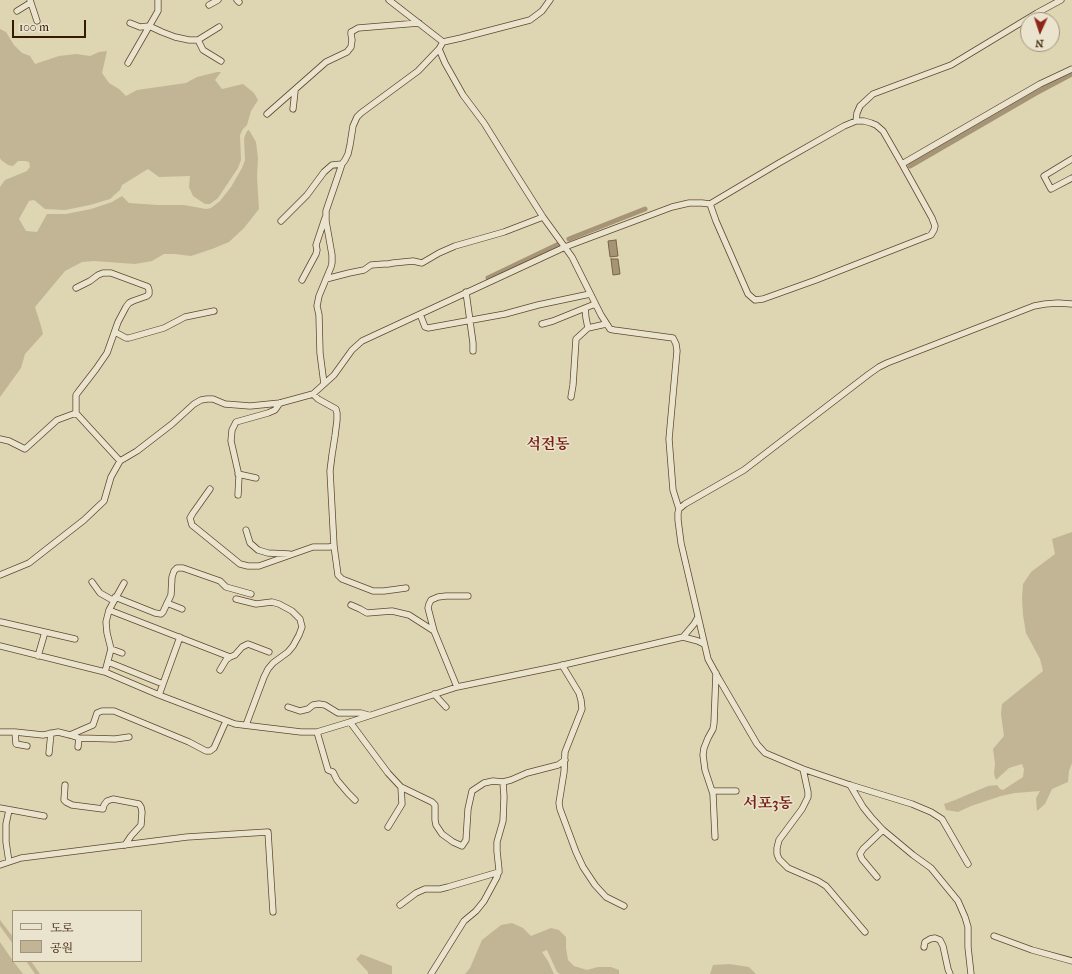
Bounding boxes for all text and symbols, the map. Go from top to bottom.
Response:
scale bar [14,12,88,38]
north arrow [1020,12,1060,52]
text: 100 m [19,20,49,34]
text: N [1035,37,1044,50]
district label: 석전동 [526,436,570,454]
district label: 서포3동 [743,795,793,813]
legend [12,910,142,962]
text: 도로 [50,921,73,935]
text: 공원 [50,941,73,955]

